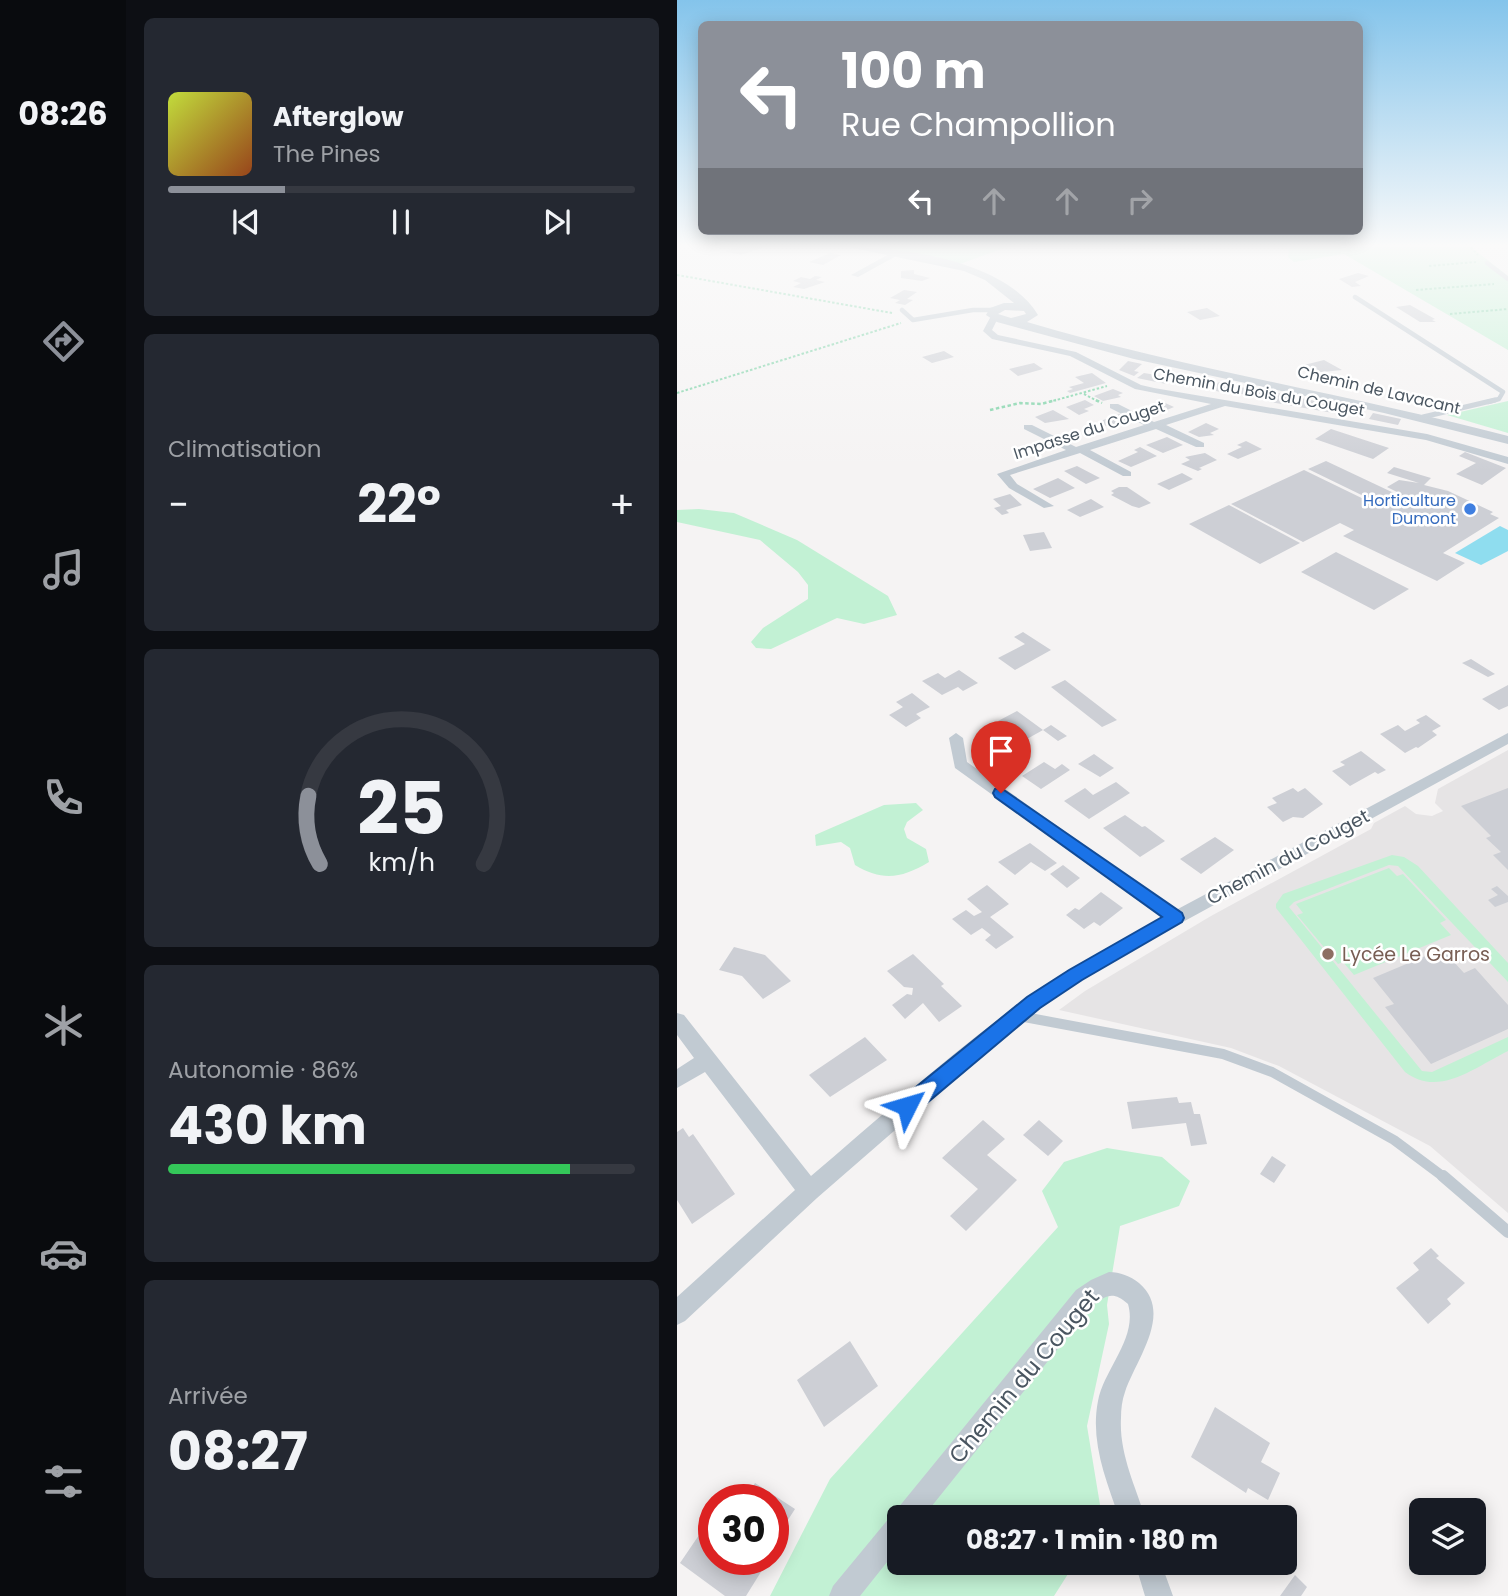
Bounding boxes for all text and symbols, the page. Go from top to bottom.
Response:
text: 100 m [841,37,986,105]
icon: left [726,49,817,140]
text: 08:26 [18,91,108,136]
text: Afterglow [273,99,404,135]
text: Rue Champollion [841,102,1116,147]
text: The Pines [273,138,381,170]
icon: left [902,182,940,220]
icon: ahead [975,182,1013,220]
icon: ahead [1048,182,1086,220]
icon: right [1121,182,1159,220]
icon: previous [227,203,265,241]
icon: pause [382,203,420,241]
icon: next [538,203,576,241]
icon: directions [39,317,88,366]
street label: Chemin de Lavacant [1295,360,1463,420]
street label: Chemin du Bois du Couget [1152,362,1367,422]
street label: Impasse du Couget [1010,395,1168,465]
text: Climatisation [168,433,321,465]
text: 22° [357,468,441,541]
text: − [168,478,189,531]
text: + [609,478,635,531]
place label: Horticulture Dumont [1363,489,1456,530]
marker: Horticulture Dumont [1462,501,1478,517]
icon: music [39,545,88,594]
pin [971,721,1031,793]
icon: arrive [982,732,1020,770]
text: 25 [357,758,446,859]
icon: phone [39,773,88,822]
street label: Chemin du Couget [1202,803,1374,911]
text: km/h [368,845,435,880]
place label: Lycée Le Garros [1342,941,1490,968]
marker: Lycée Le Garros [1320,946,1336,962]
icon: climate [39,1001,88,1050]
text: Autonomie · 86% [168,1054,358,1086]
position arrow [870,1069,944,1143]
text: 430 km [168,1089,367,1162]
icon: car [39,1229,88,1278]
street label: Chemin du Couget [941,1282,1107,1470]
text: Arrivée [168,1380,248,1412]
text: 08:27 [168,1415,308,1488]
icon: filters [39,1457,88,1506]
speed limit sign: 30 [698,1484,789,1575]
map controls [1409,1498,1486,1575]
button: layers [1409,1498,1486,1575]
text: 08:27 · 1 min · 180 m [966,1522,1218,1558]

